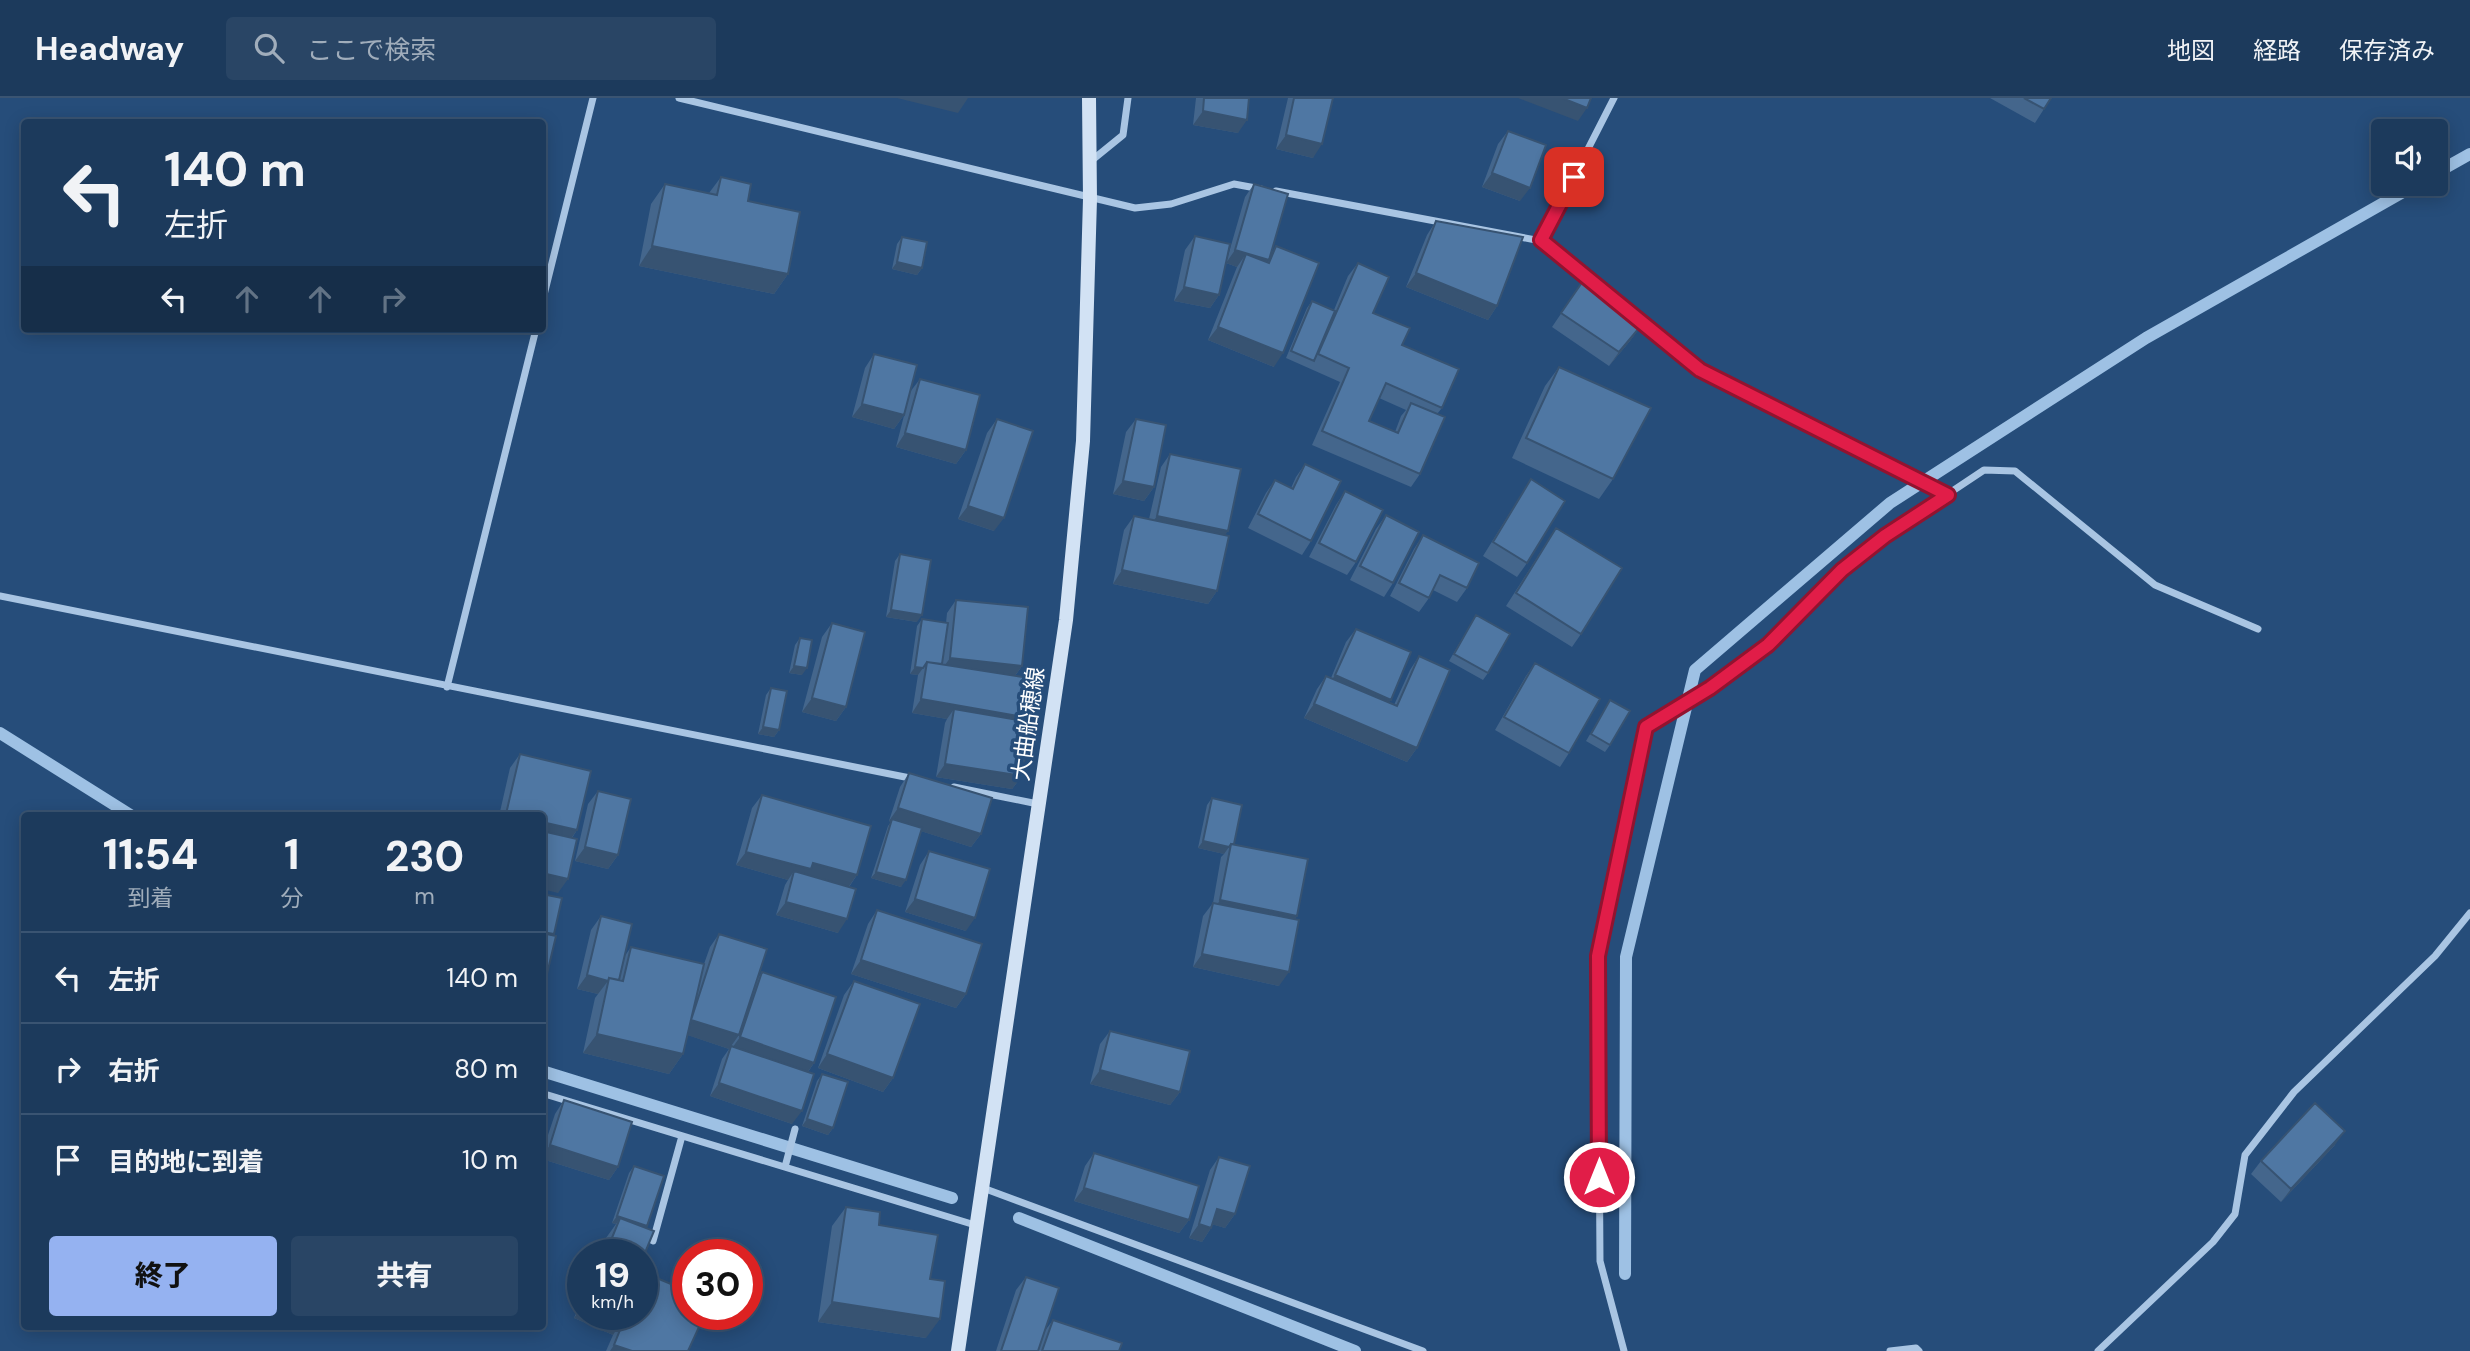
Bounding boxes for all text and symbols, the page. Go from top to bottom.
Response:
search box [226,17,716,80]
text: Headway [35,27,184,70]
icon: search [250,29,288,67]
text: ここで検索 [306,33,436,67]
text: 地図 [2167,35,2215,66]
text: 経路 [2253,35,2301,66]
text: 保存済み [2339,35,2435,66]
map controls [2371,119,2448,196]
button: sound [2371,119,2448,196]
text: 140 m [164,137,306,201]
icon: left [49,147,140,238]
pin [1544,147,1604,207]
icon: arrive [1555,158,1593,196]
text: 左折 [164,204,228,246]
icon: left [155,280,193,318]
icon: ahead [228,280,266,318]
icon: ahead [301,280,339,318]
icon: right [374,280,412,318]
street label: 大曲船穂線 [1005,665,1051,783]
text: 11:54 [103,827,198,882]
text: 1 [284,827,299,882]
text: 230 [385,829,464,884]
text: m [414,881,435,911]
text: 到着 [128,883,174,913]
text: 分 [280,883,303,913]
icon: left [49,959,87,997]
text: 140 m [446,961,518,995]
text: 左折 [108,963,160,997]
icon: right [49,1050,87,1088]
text: 80 m [454,1052,518,1086]
text: 右折 [108,1054,160,1088]
position arrow [1562,1140,1636,1214]
icon: arrive [49,1141,87,1179]
text: 10 m [462,1143,518,1177]
text: 目的地に到着 [108,1145,264,1179]
button: 終了 [49,1236,277,1316]
button: 共有 [291,1236,518,1316]
speed limit sign: 30 [672,1239,763,1330]
text: 19 [595,1252,630,1298]
text: km/h [591,1290,634,1314]

